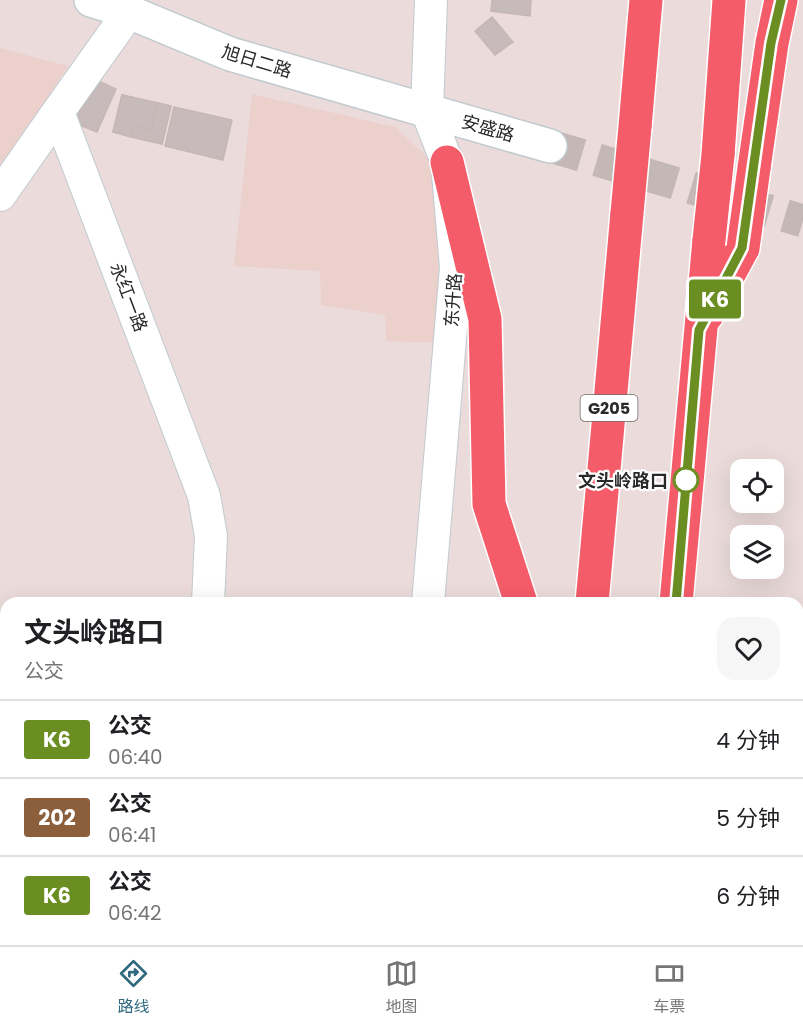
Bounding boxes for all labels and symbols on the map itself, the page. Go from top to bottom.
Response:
street label: 旭日二路 [219,39,295,83]
street label: 安盛路 [459,109,517,147]
street label: 永红一路 [104,259,154,335]
street label: 东升路 [439,272,467,328]
line badge: K6 [688,280,742,318]
road number: G205 [580,395,638,421]
marker: 文头岭路口 [673,467,699,493]
place label: 文头岭路口 [578,468,668,493]

